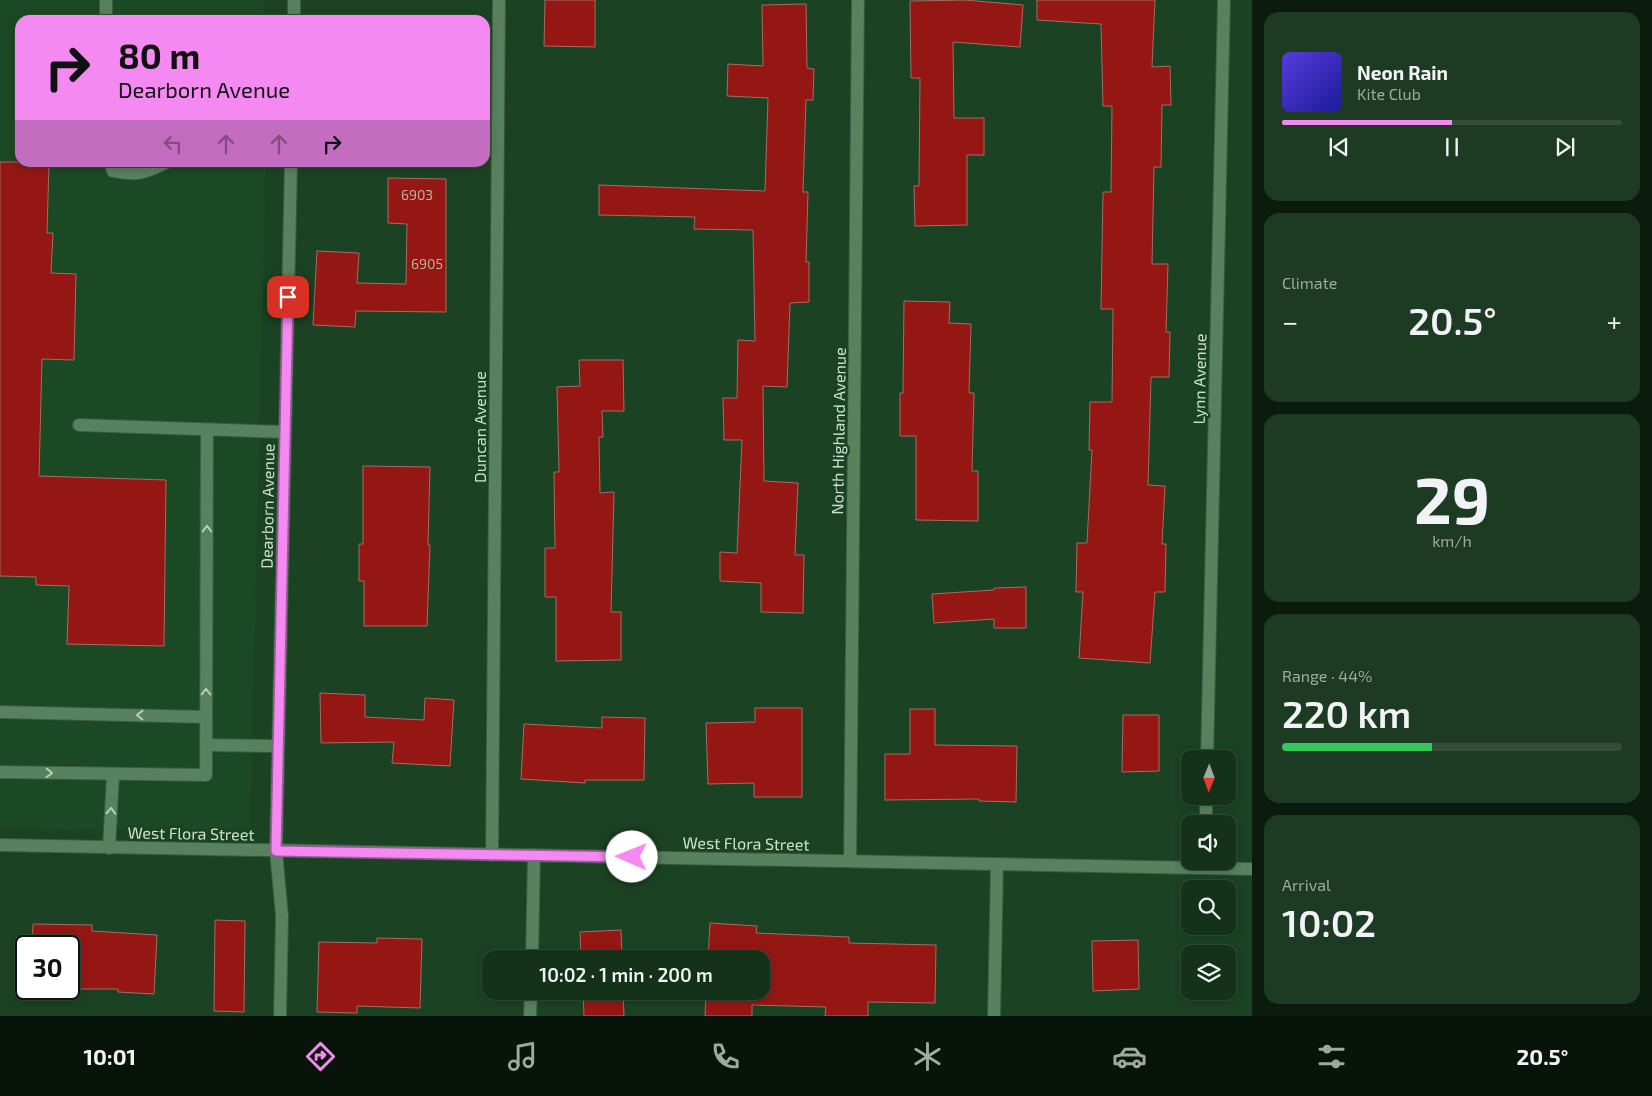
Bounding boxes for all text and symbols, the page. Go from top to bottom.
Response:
text: 80 m [118,34,200,76]
icon: right [35,35,100,100]
text: Neon Rain [1357,61,1448,84]
text: Dearborn Avenue [118,76,290,102]
text: Kite Club [1357,84,1421,103]
icon: left [159,130,187,158]
icon: ahead [212,130,240,158]
icon: ahead [265,130,293,158]
icon: right [318,130,346,158]
icon: previous [1325,133,1353,161]
icon: pause [1438,133,1466,161]
icon: next [1551,133,1579,161]
house number: 6903 [401,186,433,203]
house number: 6905 [411,255,443,272]
text: Climate [1282,273,1337,292]
pin [267,276,309,318]
icon: arrive [274,283,302,311]
text: 20.5° [1408,297,1497,343]
text: − [1282,304,1298,338]
text: + [1607,304,1622,338]
street label: Lynn Avenue [1189,333,1209,425]
street label: North Highland Avenue [827,347,849,515]
street label: Duncan Avenue [470,371,489,483]
street label: Dearborn Avenue [256,443,278,569]
text: 29 [1414,459,1490,537]
one-way arrow [202,525,212,532]
text: km/h [1432,531,1472,550]
text: Range · 44% [1282,666,1372,685]
one-way arrow [201,687,211,695]
text: 220 km [1282,690,1411,736]
one-way arrow [136,710,144,720]
north arrow [1181,750,1236,805]
map controls [1181,750,1236,1000]
one-way arrow [45,768,53,778]
one-way arrow [105,807,116,815]
button: sound [1181,815,1236,870]
street label: West Flora Street [127,822,255,844]
position arrow [605,830,657,882]
street label: West Flora Street [682,832,810,854]
text: Arrival [1282,875,1331,894]
button: search [1181,880,1236,935]
text: 10:02 [1282,899,1376,945]
speed limit sign: 30 [15,935,80,1000]
button: layers [1181,945,1236,1000]
text: 10:02 · 1 min · 200 m [539,963,713,986]
icon: directions [303,1039,338,1074]
icon: music [505,1039,540,1074]
icon: phone [708,1039,743,1074]
icon: climate [910,1039,945,1074]
icon: car [1112,1039,1147,1074]
icon: filters [1314,1039,1349,1074]
text: 10:01 [84,1043,136,1069]
text: 20.5° [1517,1043,1568,1069]

